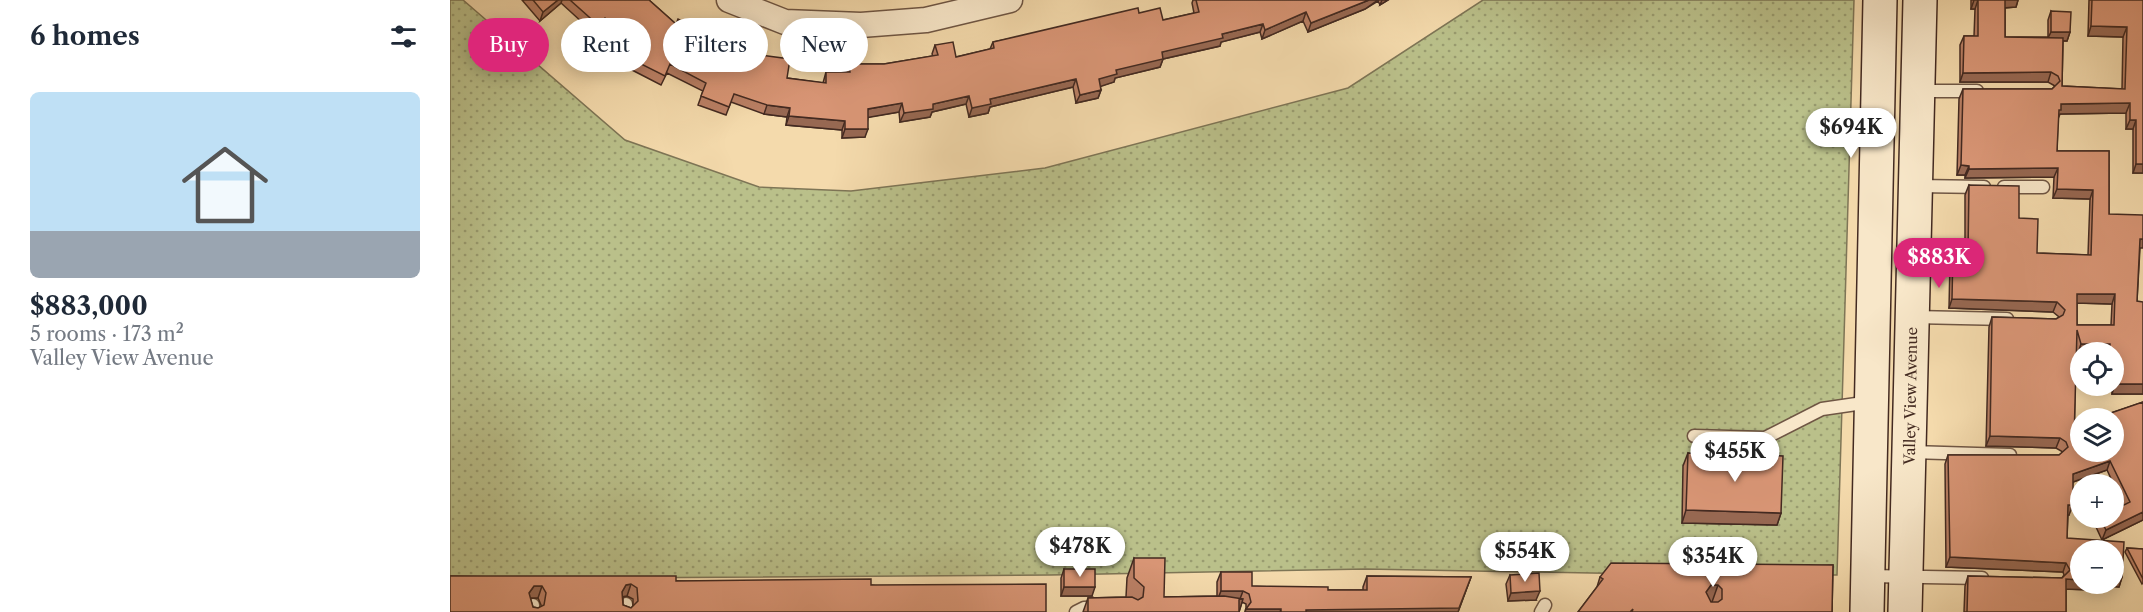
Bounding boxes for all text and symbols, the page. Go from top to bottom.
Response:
chip: Buy [468,18,549,72]
chip: Rent [561,18,651,72]
chip: Filters [663,18,768,72]
chip: New [780,18,868,72]
text: 6 homes [30,20,140,52]
icon: filters [387,20,420,53]
pin: $694K [1809,108,1893,159]
text: $694K [1820,115,1882,139]
icon: home [171,131,279,239]
pin: $883K [1897,238,1981,289]
text: $883K [1907,245,1971,269]
text: $883,000 [30,290,148,322]
text: 5 rooms · 173 m² [30,322,184,346]
street label: Valley View Avenue [1900,327,1921,466]
map controls [2070,342,2124,594]
button: locate [2070,342,2124,396]
text: Valley View Avenue [30,346,214,370]
button: layers [2070,408,2124,462]
pin: $455K [1693,432,1777,483]
text: $455K [1704,439,1766,463]
button: + [2070,474,2124,528]
pin: $478K [1038,527,1122,578]
pin: $554K [1483,532,1567,583]
text: $478K [1049,534,1111,558]
pin: $354K [1671,537,1755,588]
text: $554K [1494,539,1556,563]
button: − [2070,540,2124,594]
text: $354K [1682,544,1744,568]

